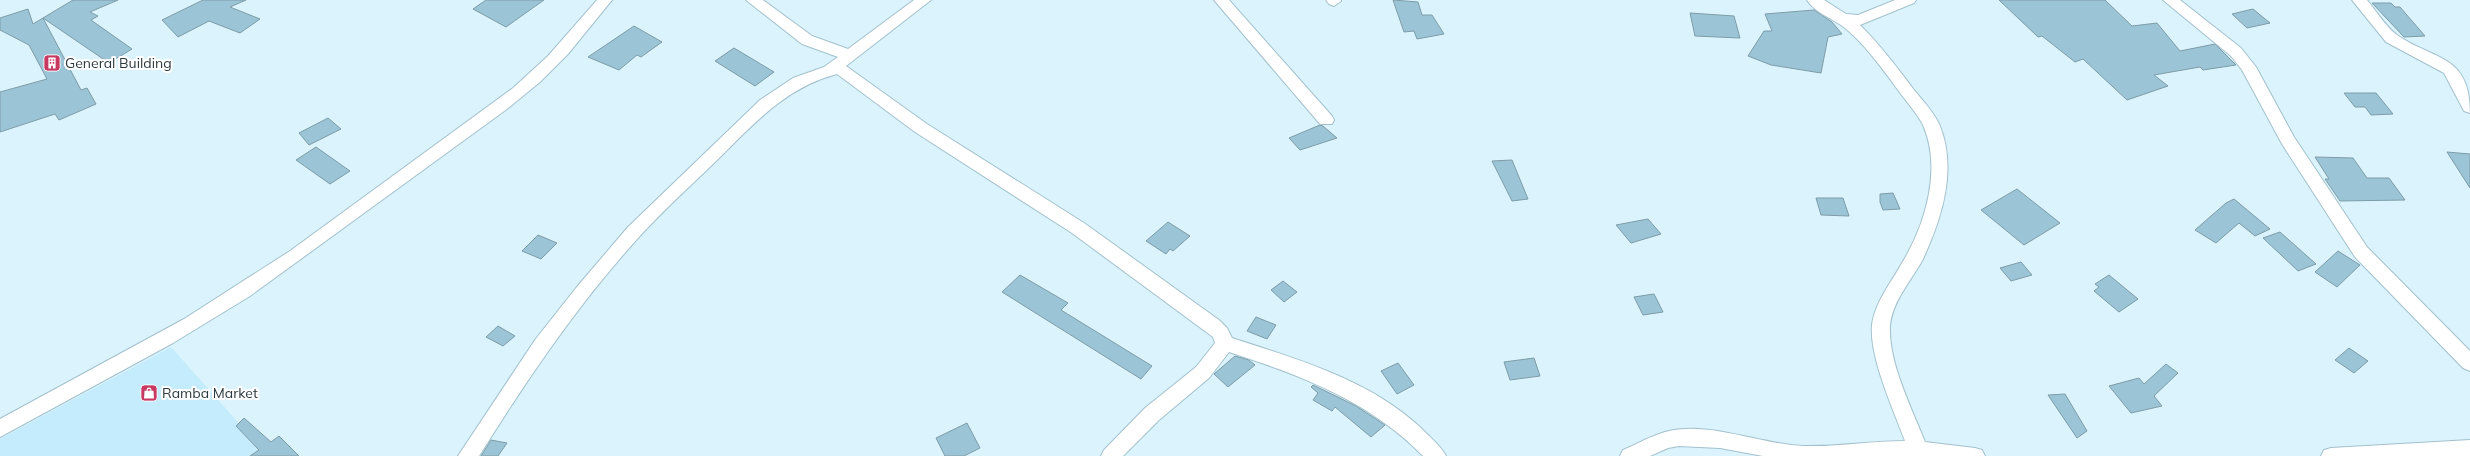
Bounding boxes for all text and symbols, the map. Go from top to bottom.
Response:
building icon: General Building [42,53,62,73]
place label: General Building [65,54,172,72]
shop icon: Ramba Market [139,383,159,403]
place label: Ramba Market [162,384,258,402]

